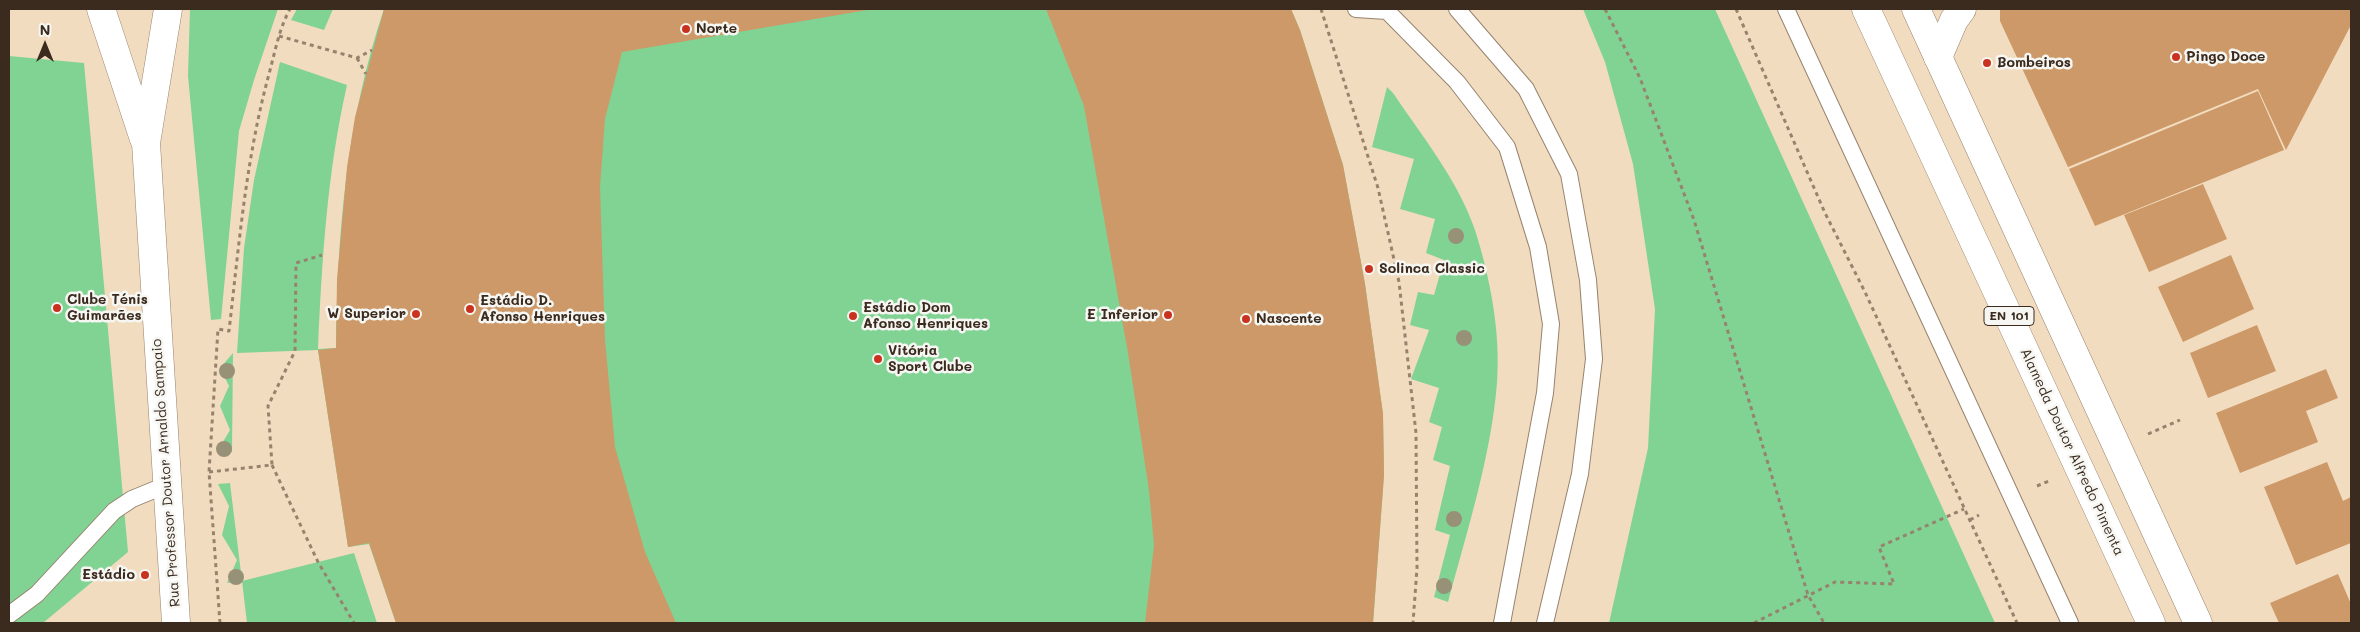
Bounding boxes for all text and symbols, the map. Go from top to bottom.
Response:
north arrow [20,20,70,70]
text: N [40,20,50,39]
place label: Norte [696,21,737,37]
marker: Norte [680,23,692,35]
place label: Pingo Doce [2186,49,2265,65]
marker: Pingo Doce [2170,51,2182,63]
place label: Bombeiros [1997,55,2071,71]
marker: Bombeiros [1981,57,1993,69]
place label: Solinca Classic [1379,261,1485,277]
marker: Solinca Classic [1363,263,1375,275]
place label: Clube Ténis Guimarães [67,292,148,324]
place label: Estádio D. Afonso Henriques [480,293,605,326]
place label: Estádio Dom Afonso Henriques [863,300,988,332]
marker: Clube Ténis Guimarães [51,302,63,314]
marker: Estádio D. Afonso Henriques [464,303,476,315]
place label: W Superior [327,306,406,322]
road number: EN 101 [1984,306,2034,326]
place label: E Inferior [1087,307,1158,323]
marker: W Superior [410,308,422,320]
marker: E Inferior [1162,309,1174,321]
marker: Estádio Dom Afonso Henriques [847,310,859,322]
place label: Nascente [1256,311,1322,327]
marker: Nascente [1240,313,1252,325]
street label: Rua Professor Doutor Arnaldo Sampaio [148,338,184,608]
place label: Vitória Sport Clube [888,343,972,376]
street label: Alameda Doutor Alfredo Pimenta [2016,346,2128,558]
marker: Vitória Sport Clube [872,353,884,365]
place label: Estádio [82,567,135,583]
marker: Estádio [139,569,151,581]

